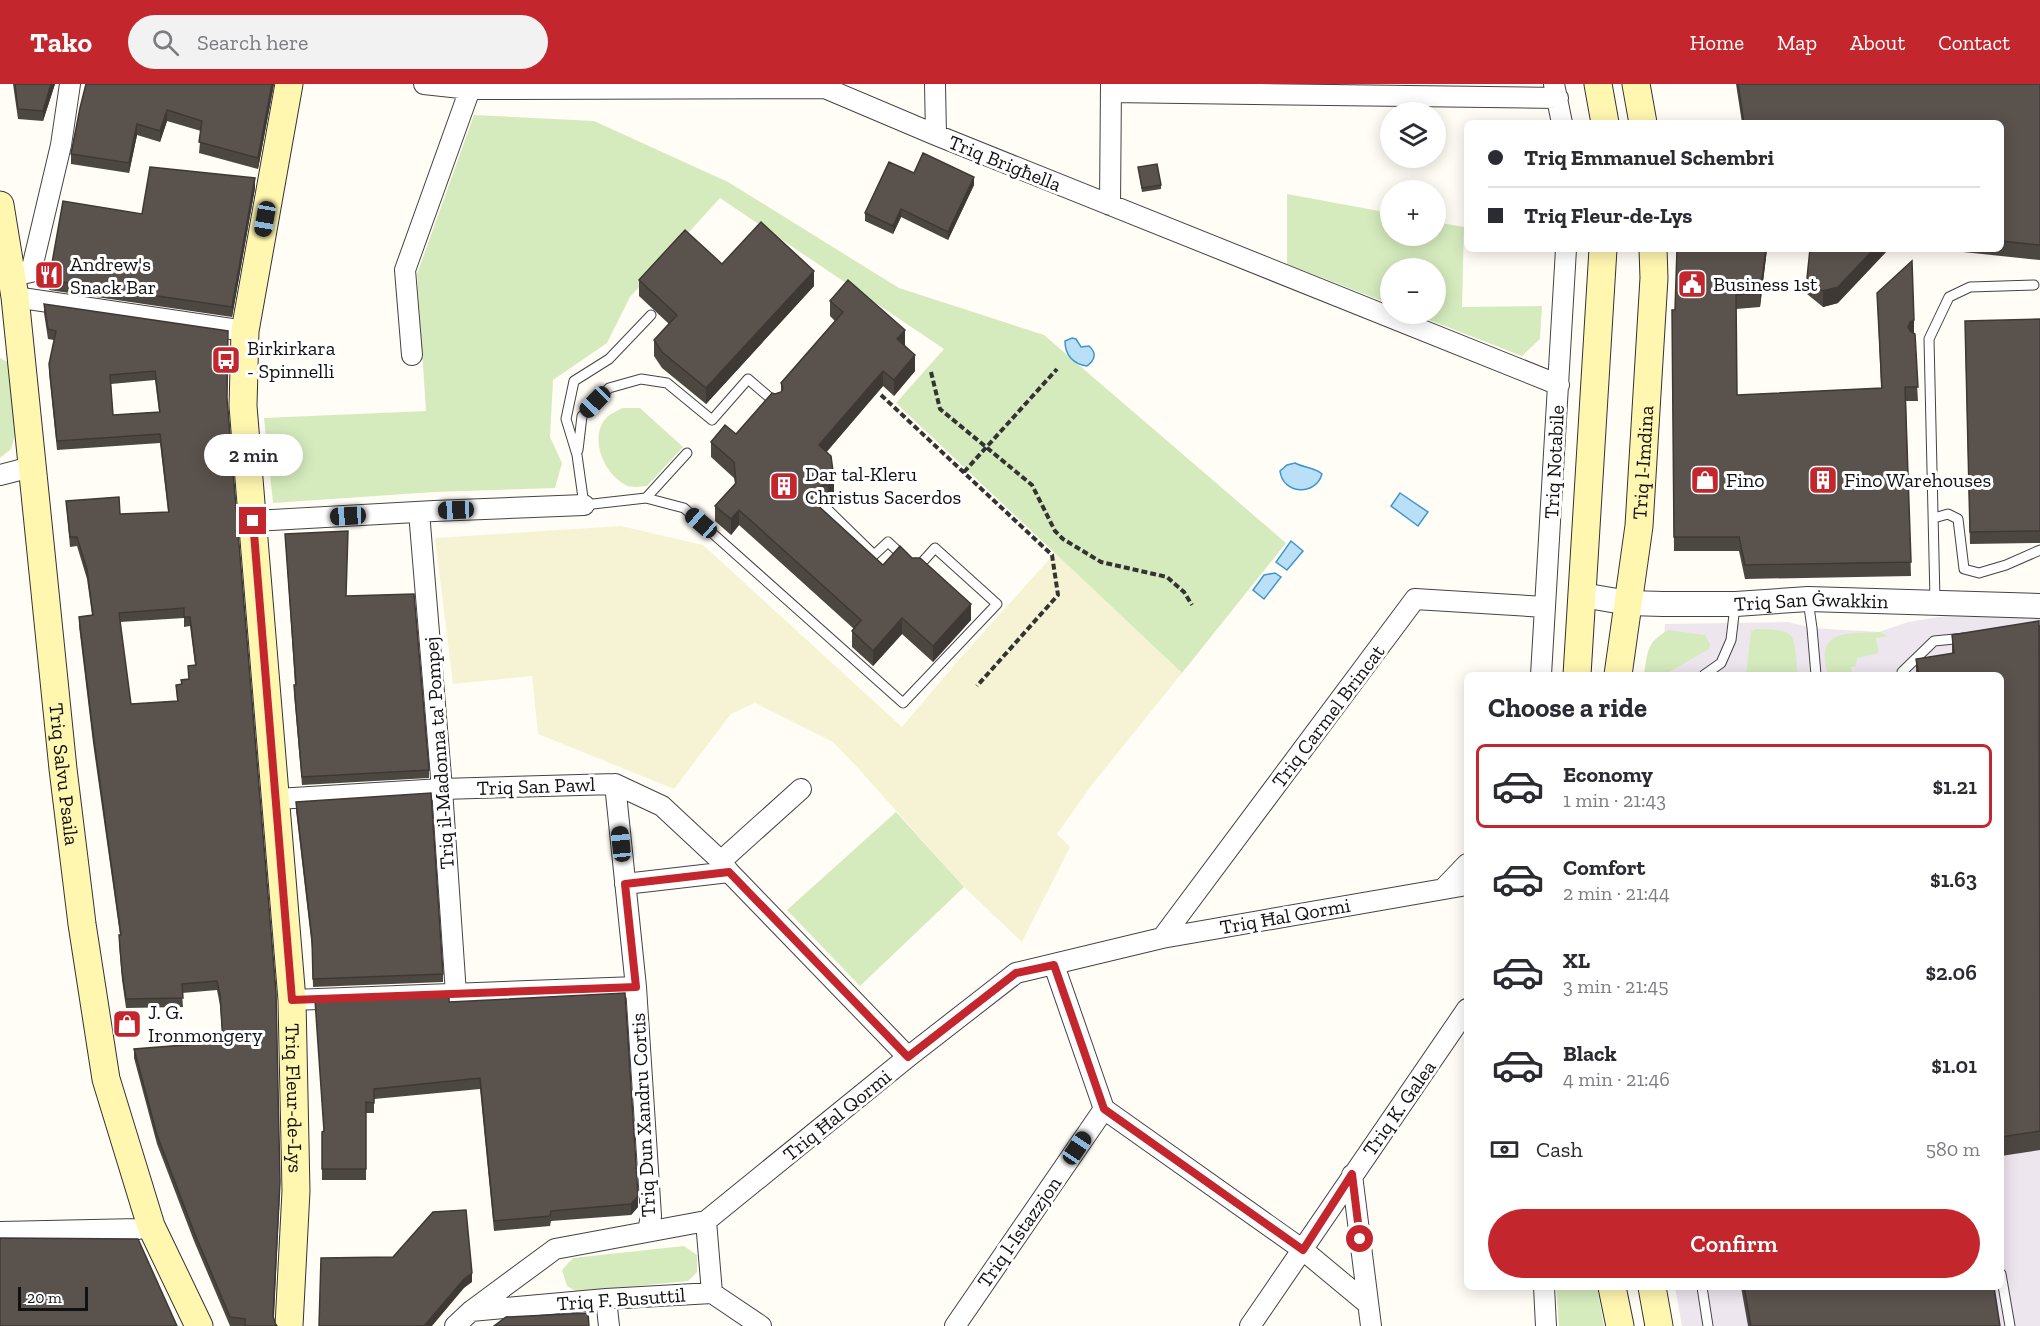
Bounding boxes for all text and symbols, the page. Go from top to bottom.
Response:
search box [128,15,548,69]
text: Tako [30,26,92,59]
icon: search [149,26,182,59]
text: Search here [197,29,308,56]
text: Home [1690,30,1744,55]
text: Map [1777,30,1817,55]
text: About [1850,30,1905,55]
text: Contact [1938,30,2010,55]
map controls [1380,102,1446,324]
button: layers [1380,102,1446,168]
street label: Triq Brigħella [945,130,1065,197]
text: Triq Emmanuel Schembri [1524,144,1774,171]
button: + [1380,180,1446,246]
car [253,200,277,238]
text: Triq Fleur-de-Lys [1524,202,1692,229]
place label: Andrew's Snack Bar [70,252,156,299]
button: − [1380,258,1446,324]
restaurant icon: Andrew's Snack Bar [33,259,65,291]
public building icon: Business 1st [1676,268,1708,300]
place label: Business 1st [1713,272,1818,296]
place label: Birkirkara - Spinnelli [247,336,336,383]
bus stop icon: Birkirkara - Spinnelli [210,344,242,376]
car [576,383,614,421]
street label: Triq Notabile [1539,404,1569,520]
street label: Triq l-Imdina [1627,404,1658,520]
callout: 2 min [204,434,302,476]
text: 2 min [229,443,278,467]
place label: Dar tal-Kleru Christus Sacerdos [805,462,961,509]
shop icon: Fino [1689,464,1721,496]
building icon: Fino Warehouses [1807,464,1839,496]
place label: Fino [1726,468,1764,492]
place label: Fino Warehouses [1844,468,1991,492]
building icon: Dar tal-Kleru Christus Sacerdos [768,470,800,502]
car [438,500,474,520]
car [682,504,720,542]
car [330,506,366,526]
route end [239,507,266,534]
street label: Triq San Ġwakkin [1733,587,1889,616]
street label: Triq il-Madonna ta' Pompej [419,636,459,870]
street label: Triq Carmel Brincat [1266,639,1390,792]
text: Choose a ride [1488,692,1647,724]
street label: Triq Salvu Psaila [44,702,84,847]
icon: car [1491,759,1545,813]
text: Economy [1563,761,1653,788]
street label: Triq San Pawl [476,772,596,800]
text: $1.21 [1932,773,1977,800]
text: 1 min · 21:43 [1563,788,1666,812]
car [610,825,632,863]
icon: car [1491,852,1545,906]
text: Comfort [1563,854,1645,881]
text: $1.63 [1930,866,1977,893]
text: 2 min · 21:44 [1563,881,1670,905]
street label: Triq Ħal Qormi [1218,893,1352,939]
icon: car [1491,945,1545,999]
text: XL [1563,947,1590,974]
text: $2.06 [1925,959,1977,986]
text: 3 min · 21:45 [1563,974,1669,998]
place label: J. G. Ironmongery [148,1000,263,1047]
shop icon: J. G. Ironmongery [111,1008,143,1040]
street label: Triq Dun Xandru Cortis [626,1012,660,1218]
street label: Triq Fleur-de-Lys [280,1023,308,1173]
icon: car [1491,1038,1545,1092]
text: Black [1563,1040,1617,1067]
text: $1.01 [1931,1052,1977,1079]
street label: Triq K. Galea [1357,1055,1441,1160]
street label: Triq Ħal Qormi [778,1064,896,1166]
text: 4 min · 21:46 [1563,1067,1670,1091]
car [1059,1128,1095,1168]
icon: cash [1488,1133,1521,1166]
text: Cash [1536,1136,1583,1163]
text: 580 m [1926,1137,1980,1161]
street label: Triq l-Istazzjon [972,1171,1066,1292]
button: Confirm [1488,1209,1980,1278]
route start [1346,1225,1373,1252]
street label: Triq F. Busuttil [556,1283,686,1315]
scale bar [18,1284,88,1312]
text: 20 m [27,1288,62,1307]

